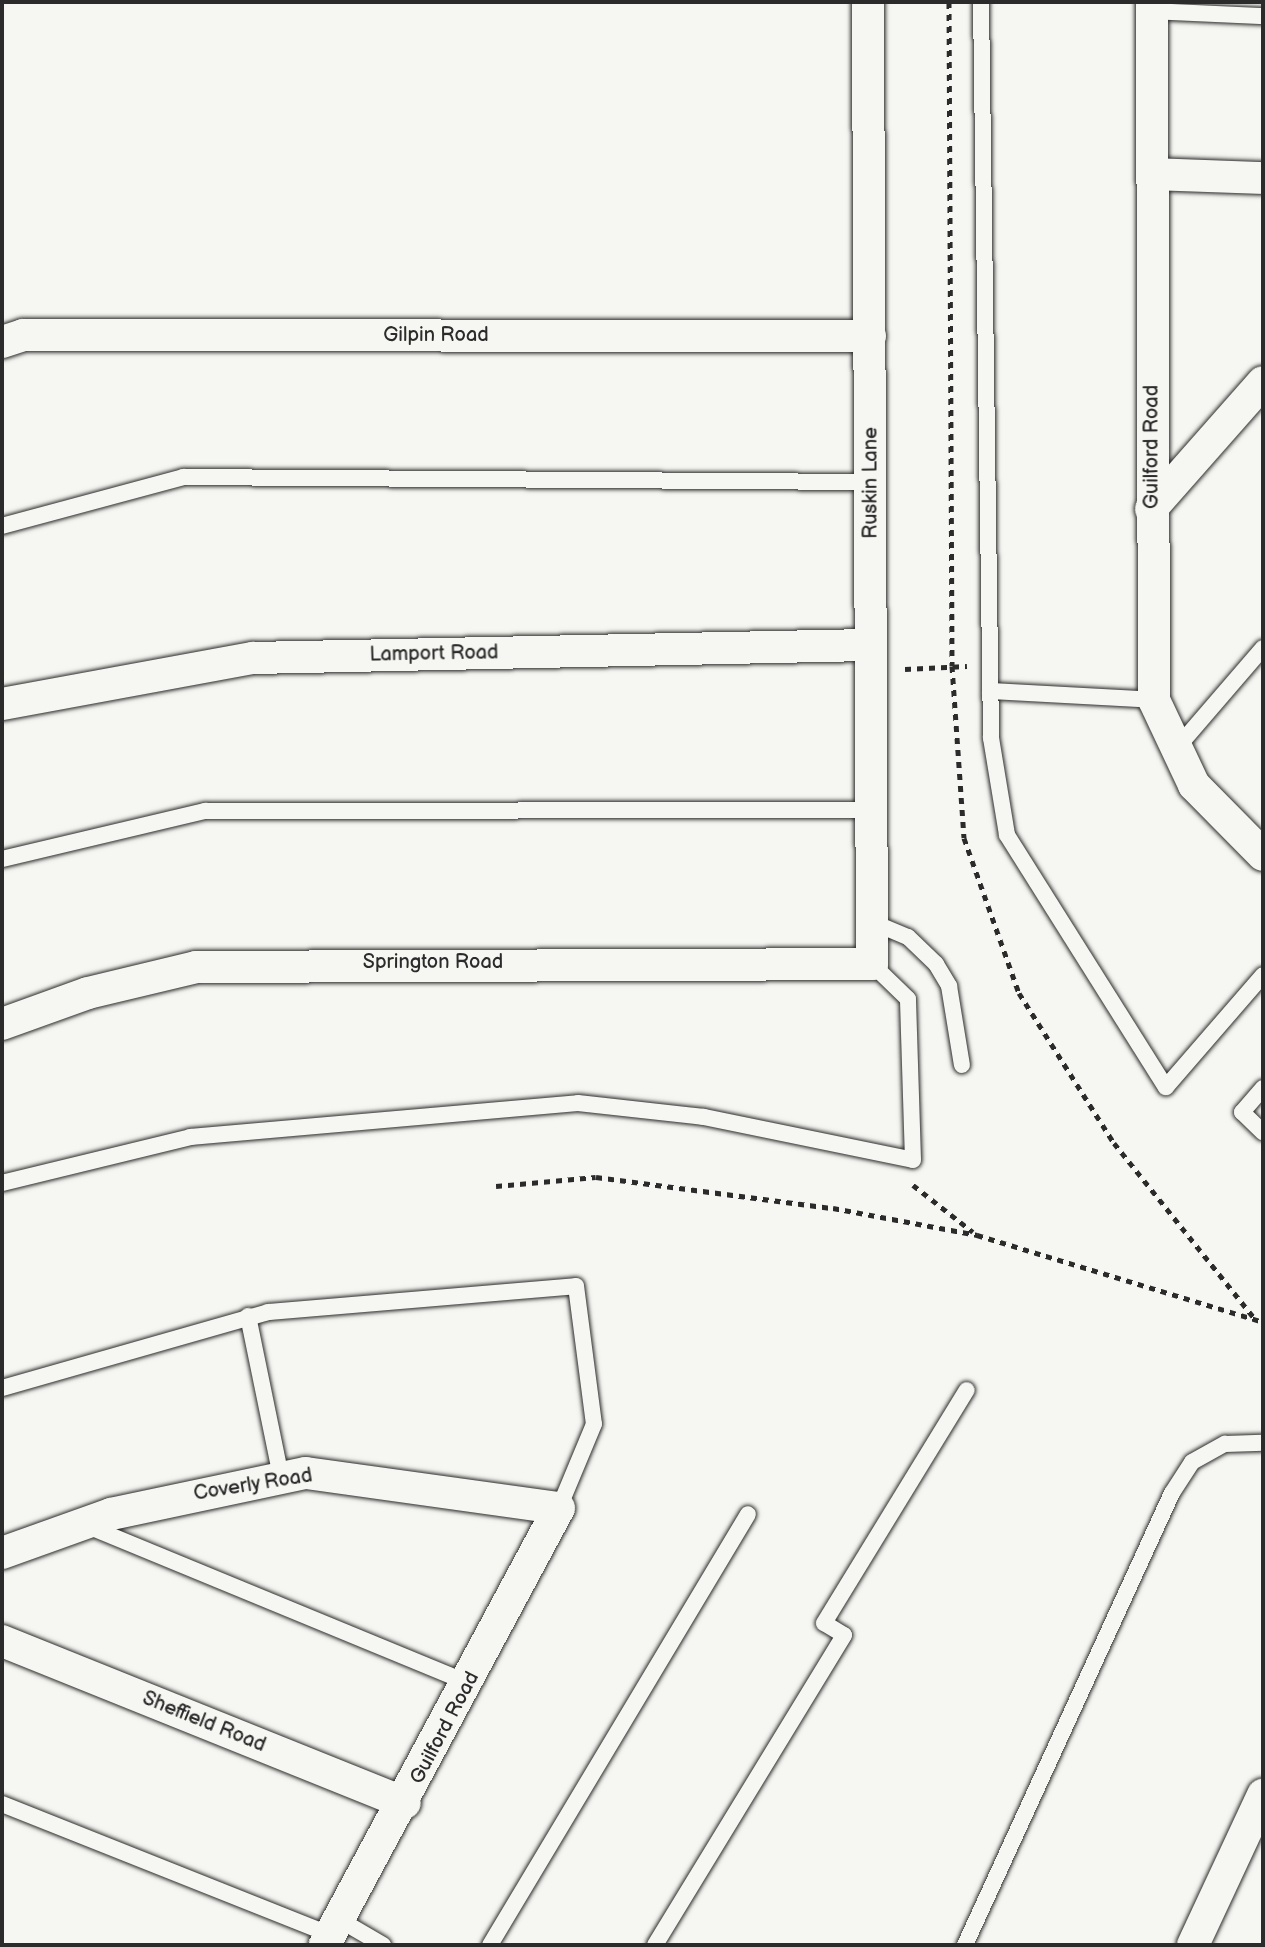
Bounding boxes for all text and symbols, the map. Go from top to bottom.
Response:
street label: Gilpin Road [383,323,489,347]
street label: Guilford Road [1140,385,1164,509]
street label: Ruskin Lane [859,427,883,539]
street label: Lamport Road [369,641,499,667]
street label: Springton Road [363,950,503,974]
street label: Coverly Road [191,1464,315,1506]
street label: Guilford Road [405,1668,485,1788]
street label: Sheffield Road [139,1686,269,1758]

